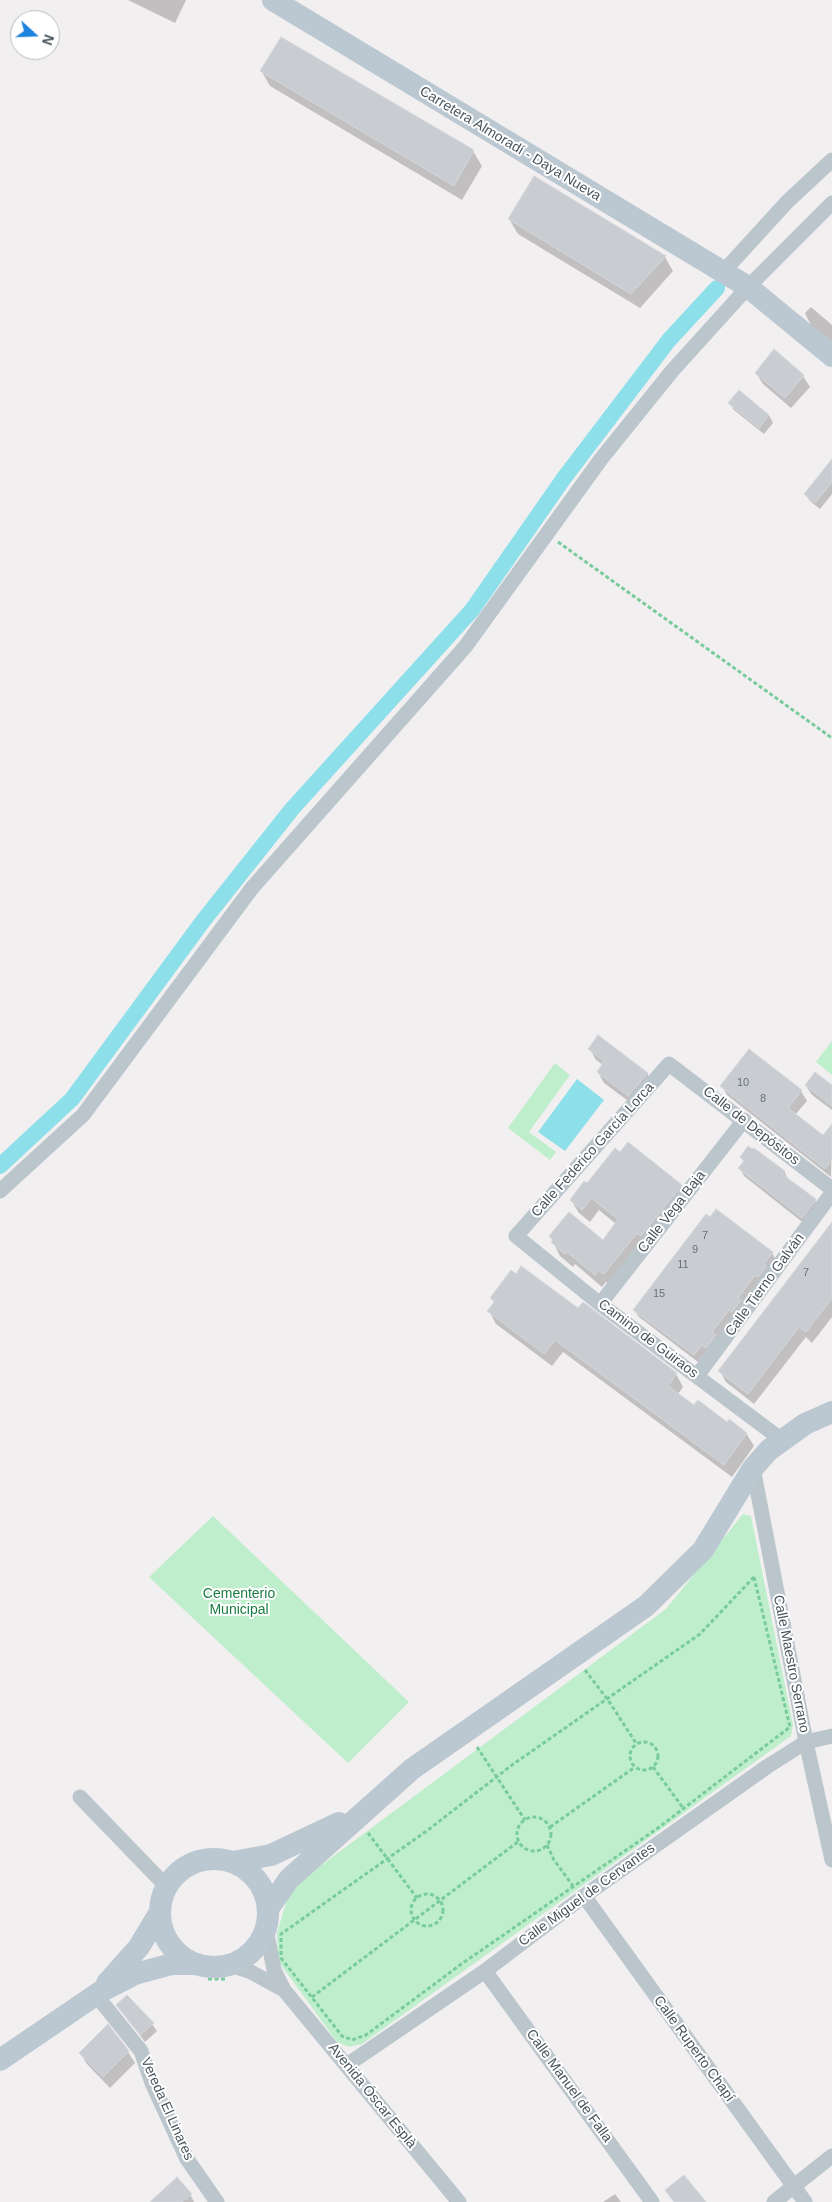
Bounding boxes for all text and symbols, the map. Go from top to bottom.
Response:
north arrow [10,10,60,60]
text: N [39,32,57,47]
street label: Carretera Almoradí - Daya Nueva [416,83,604,205]
house number: 10 [737,1076,749,1090]
street label: Calle Federico García Lorca [528,1079,658,1221]
street label: Calle de Depósitos [700,1083,802,1169]
house number: 8 [760,1092,766,1106]
street label: Calle Vega Baja [635,1168,709,1256]
house number: 7 [702,1229,708,1243]
street label: Calle Tierno Galván [722,1230,808,1340]
house number: 9 [692,1243,698,1257]
house number: 11 [677,1258,689,1272]
house number: 7 [803,1266,809,1280]
house number: 15 [653,1287,665,1301]
street label: Camino de Guiraos [595,1296,701,1382]
park label: Cementerio Municipal [203,1586,275,1618]
street label: Calle Maestro Serrano [769,1594,813,1734]
street label: Calle Miguel de Cervantes [516,1840,658,1950]
street label: Calle Ruperto Chapí [650,1993,738,2105]
street label: Calle Manuel de Falla [522,2026,616,2146]
street label: Avenida Óscar Esplà [324,2040,420,2152]
street label: Vereda El Linares [137,2055,197,2163]

